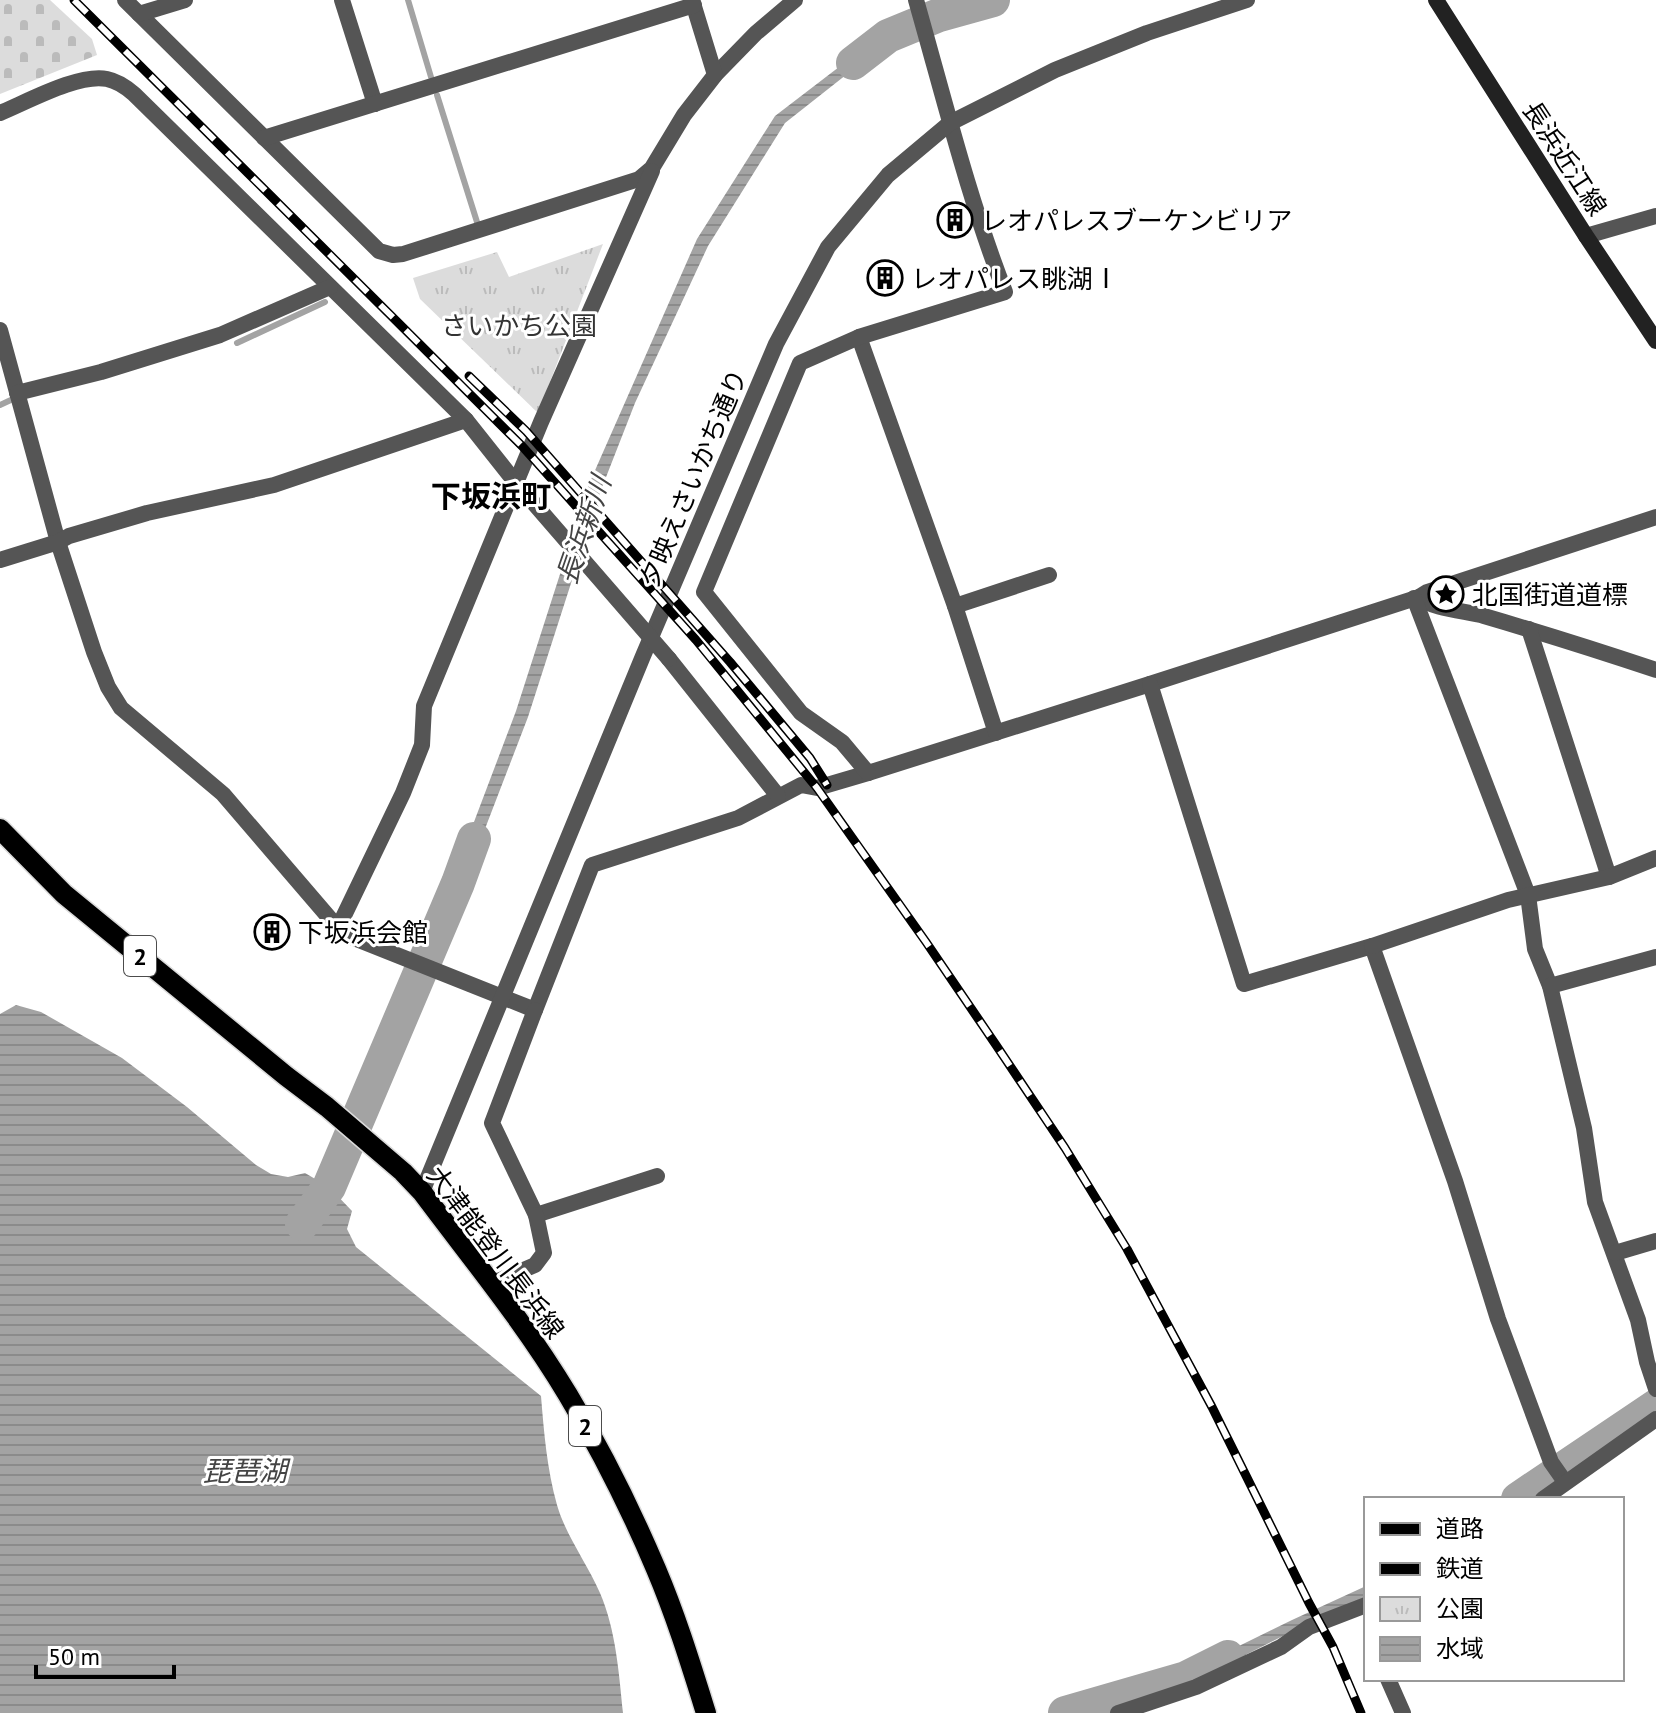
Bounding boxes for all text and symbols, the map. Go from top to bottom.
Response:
street label: 長浜近江線 [1516,94,1614,222]
building icon: レオパレスブーケンビリア [936,201,974,239]
place label: レオパレスブーケンビリア [981,204,1292,237]
building icon: レオパレス眺湖Ⅰ [866,259,904,297]
place label: レオパレス眺湖Ⅰ [911,262,1119,295]
park label: さいかち公園 [441,309,597,342]
street label: 夕映えさいかち通り [632,364,754,592]
water label: 長浜新川 [547,468,620,589]
district label: 下坂浜町 [431,476,551,515]
place icon: 北国街道道標 [1427,575,1465,613]
place label: 北国街道道標 [1472,578,1628,611]
building icon: 下坂浜会館 [253,913,291,951]
place label: 下坂浜会館 [298,916,428,949]
road number: 2 [124,936,156,976]
street label: 大津能登川長浜線 [420,1159,572,1345]
road number: 2 [569,1406,601,1446]
water label: 琵琶湖 [203,1452,291,1489]
legend [1364,1497,1624,1681]
text: 道路 [1436,1513,1484,1544]
text: 鉄道 [1436,1553,1484,1584]
text: 公園 [1436,1593,1484,1624]
scale bar [36,1629,174,1679]
text: 水域 [1436,1633,1484,1664]
text: 50 m [48,1641,100,1672]

